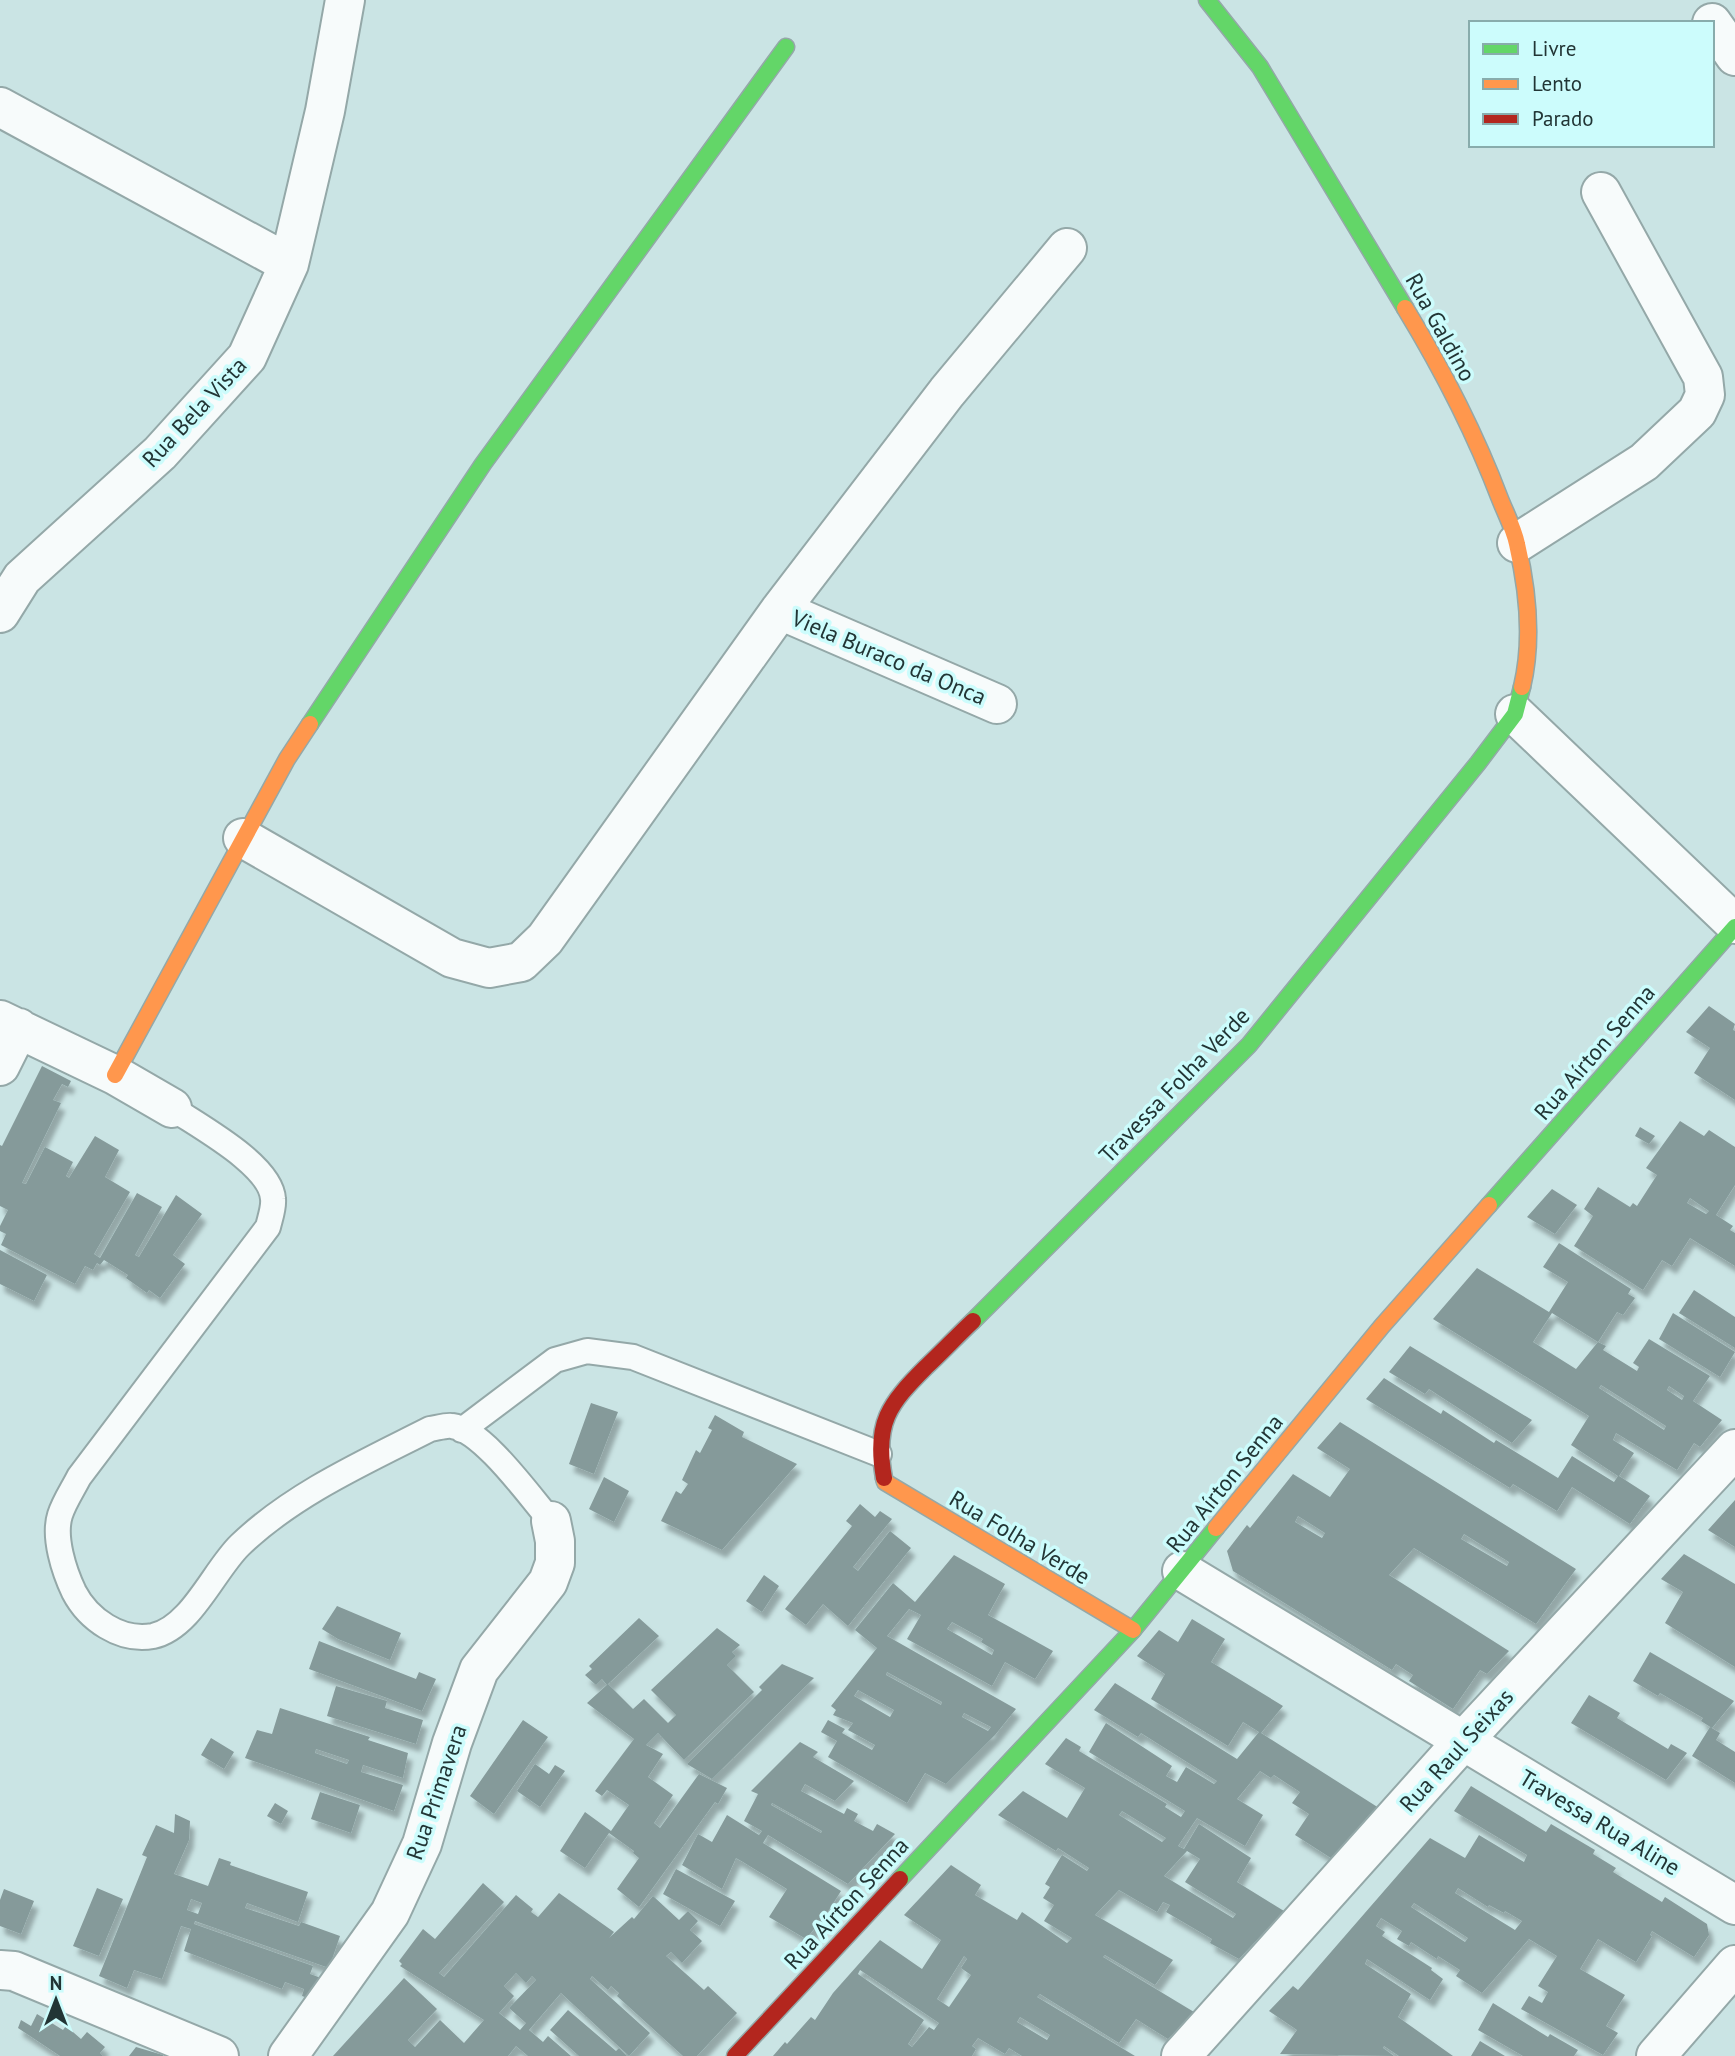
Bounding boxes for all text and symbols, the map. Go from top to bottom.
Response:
legend [1469,21,1714,147]
text: Livre [1532,35,1576,62]
text: Lento [1532,70,1582,97]
text: Parado [1532,105,1594,132]
street label: Rua Galdino [1399,268,1483,386]
street label: Rua Bela Vista [136,351,252,473]
street label: Viela Buraco da Onca [786,603,991,711]
street label: Rua Aírton Senna [1527,978,1661,1126]
street label: Travessa Folha Verde [1092,1001,1256,1169]
street label: Rua Aírton Senna [1159,1408,1289,1558]
street label: Rua Folha Verde [944,1484,1096,1590]
street label: Rua Raul Seixas [1393,1682,1519,1818]
street label: Rua Primavera [399,1720,473,1864]
street label: Travessa Rua Aline [1514,1763,1686,1881]
street label: Rua Aírton Senna [777,1831,915,1975]
north arrow [21,1965,91,2035]
text: N [50,1971,62,1995]

